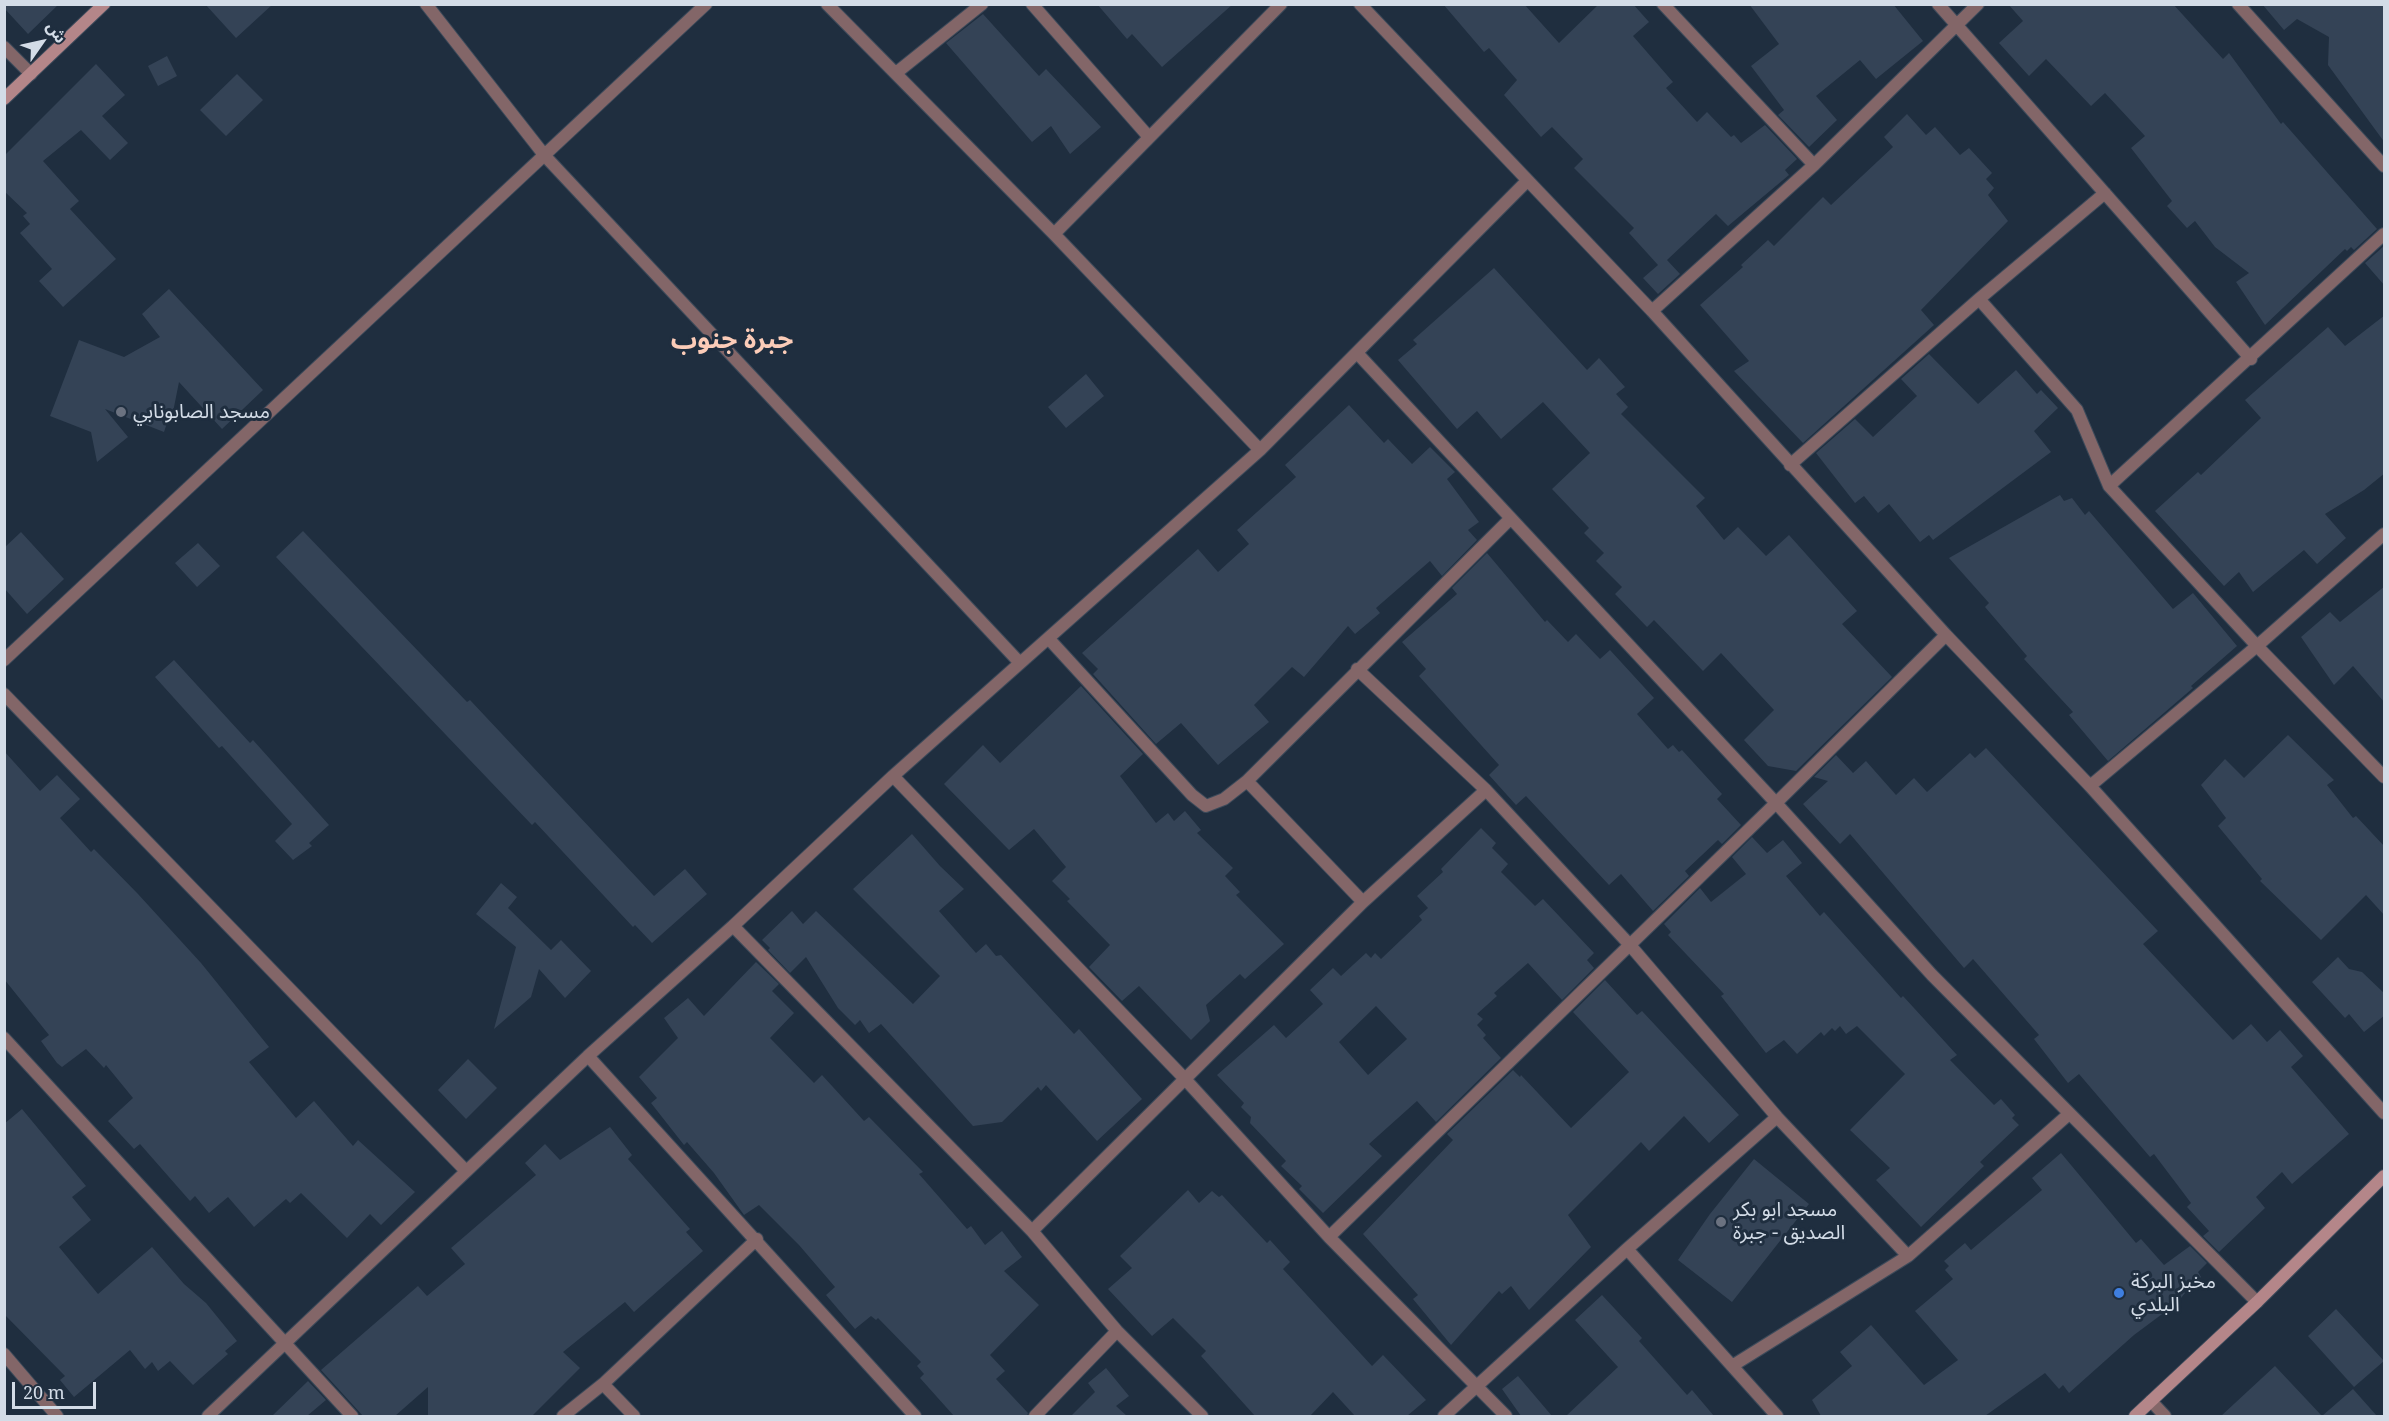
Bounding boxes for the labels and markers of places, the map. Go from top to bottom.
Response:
place label: مسجد الصابونابي [133,400,270,424]
marker: مسجد الصابونابي [114,405,128,419]
place label: مسجد ابو بكر الصديق - جبرة [1733,1198,1845,1245]
marker: مسجد ابو بكر الصديق - جبرة [1714,1215,1728,1229]
place label: مخبز البركة البلدي [2131,1270,2216,1317]
marker: مخبز البركة البلدي [2112,1286,2126,1300]

